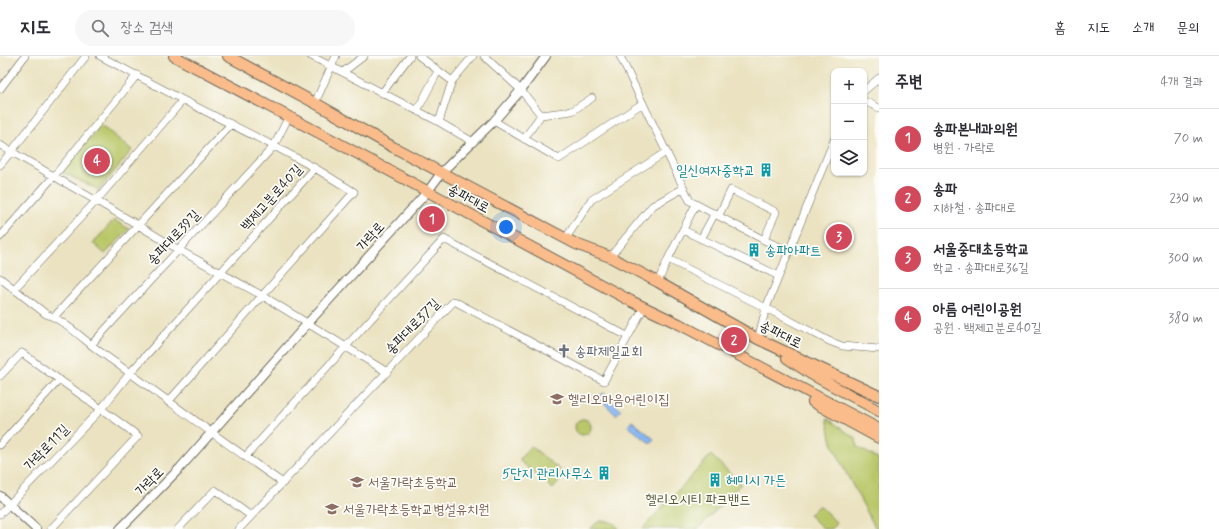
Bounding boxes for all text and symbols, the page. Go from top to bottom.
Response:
search box [75,10,355,46]
text: 지도 [20,15,51,40]
icon: search [89,17,111,39]
text: 장소 검색 [121,18,173,38]
text: 홈 [1054,19,1065,37]
text: 지도 [1087,19,1110,37]
text: 소개 [1132,19,1154,37]
text: 문의 [1176,19,1199,37]
map controls [831,68,867,176]
button: + [831,68,867,104]
text: 주변 [895,71,922,93]
text: 4개 결과 [1161,74,1203,91]
button: − [831,104,867,140]
text: 송파본내과의원 [933,120,1018,140]
text: 1 [905,130,911,147]
text: 70 m [1174,130,1203,147]
button: layers [831,140,867,176]
text: 병원 · 가락로 [933,140,995,157]
pin: 4 [84,146,110,176]
street label: 백제고분로40길 [237,160,307,235]
place label: 일신여자중학교 [676,162,755,180]
building icon: 일신여자중학교 [758,162,774,178]
street label: 송파대로 [444,180,493,217]
text: 송파 [933,180,957,200]
text: 2 [905,190,911,207]
text: 230 m [1169,190,1203,207]
text: 지하철 · 송파대로 [933,200,1016,217]
pin: 1 [419,204,445,234]
street label: 송파대로39길 [143,206,205,269]
your location [496,217,516,237]
street label: 가락로 [353,218,389,255]
pin: 3 [826,222,852,252]
text: 서울중대초등학교 [933,240,1030,260]
building icon: 송파아파트 [746,242,762,258]
place label: 송파아파트 [765,242,821,260]
text: 3 [905,250,911,267]
text: 300 m [1168,250,1203,267]
text: 학교 · 송파대로36길 [933,260,1029,277]
street label: 송파대로37길 [382,294,444,359]
text: 아름 어린이공원 [933,300,1022,320]
text: 4 [904,310,912,327]
text: 380 m [1168,310,1203,327]
street label: 송파대로 [756,317,805,353]
text: 공원 · 백제고분로40길 [933,320,1042,337]
pin: 2 [721,325,747,355]
church icon: 송파제일교회 [556,343,572,359]
place label: 송파제일교회 [575,343,643,361]
school or university icon: 헬리오마음어린이집 [549,391,565,407]
place label: 헬리오마음어린이집 [568,391,669,409]
street label: 가락로11길 [20,420,74,475]
street label: 가락로 [132,463,168,500]
place label: 5단지 관리사무소 [502,465,593,483]
building icon: 5단지 관리사무소 [596,465,612,481]
building icon: 헤미시 가든 [707,472,723,488]
place label: 헤미시 가든 [726,472,786,490]
school or university icon: 서울가락초등학교 [349,474,365,490]
place label: 서울가락초등학교 [368,474,458,492]
park label: 헬리오시티 파크밴드 [645,491,751,509]
school or university icon: 서울가락초등학교병설유치원 [324,501,340,517]
place label: 서울가락초등학교병설유치원 [343,501,489,519]

